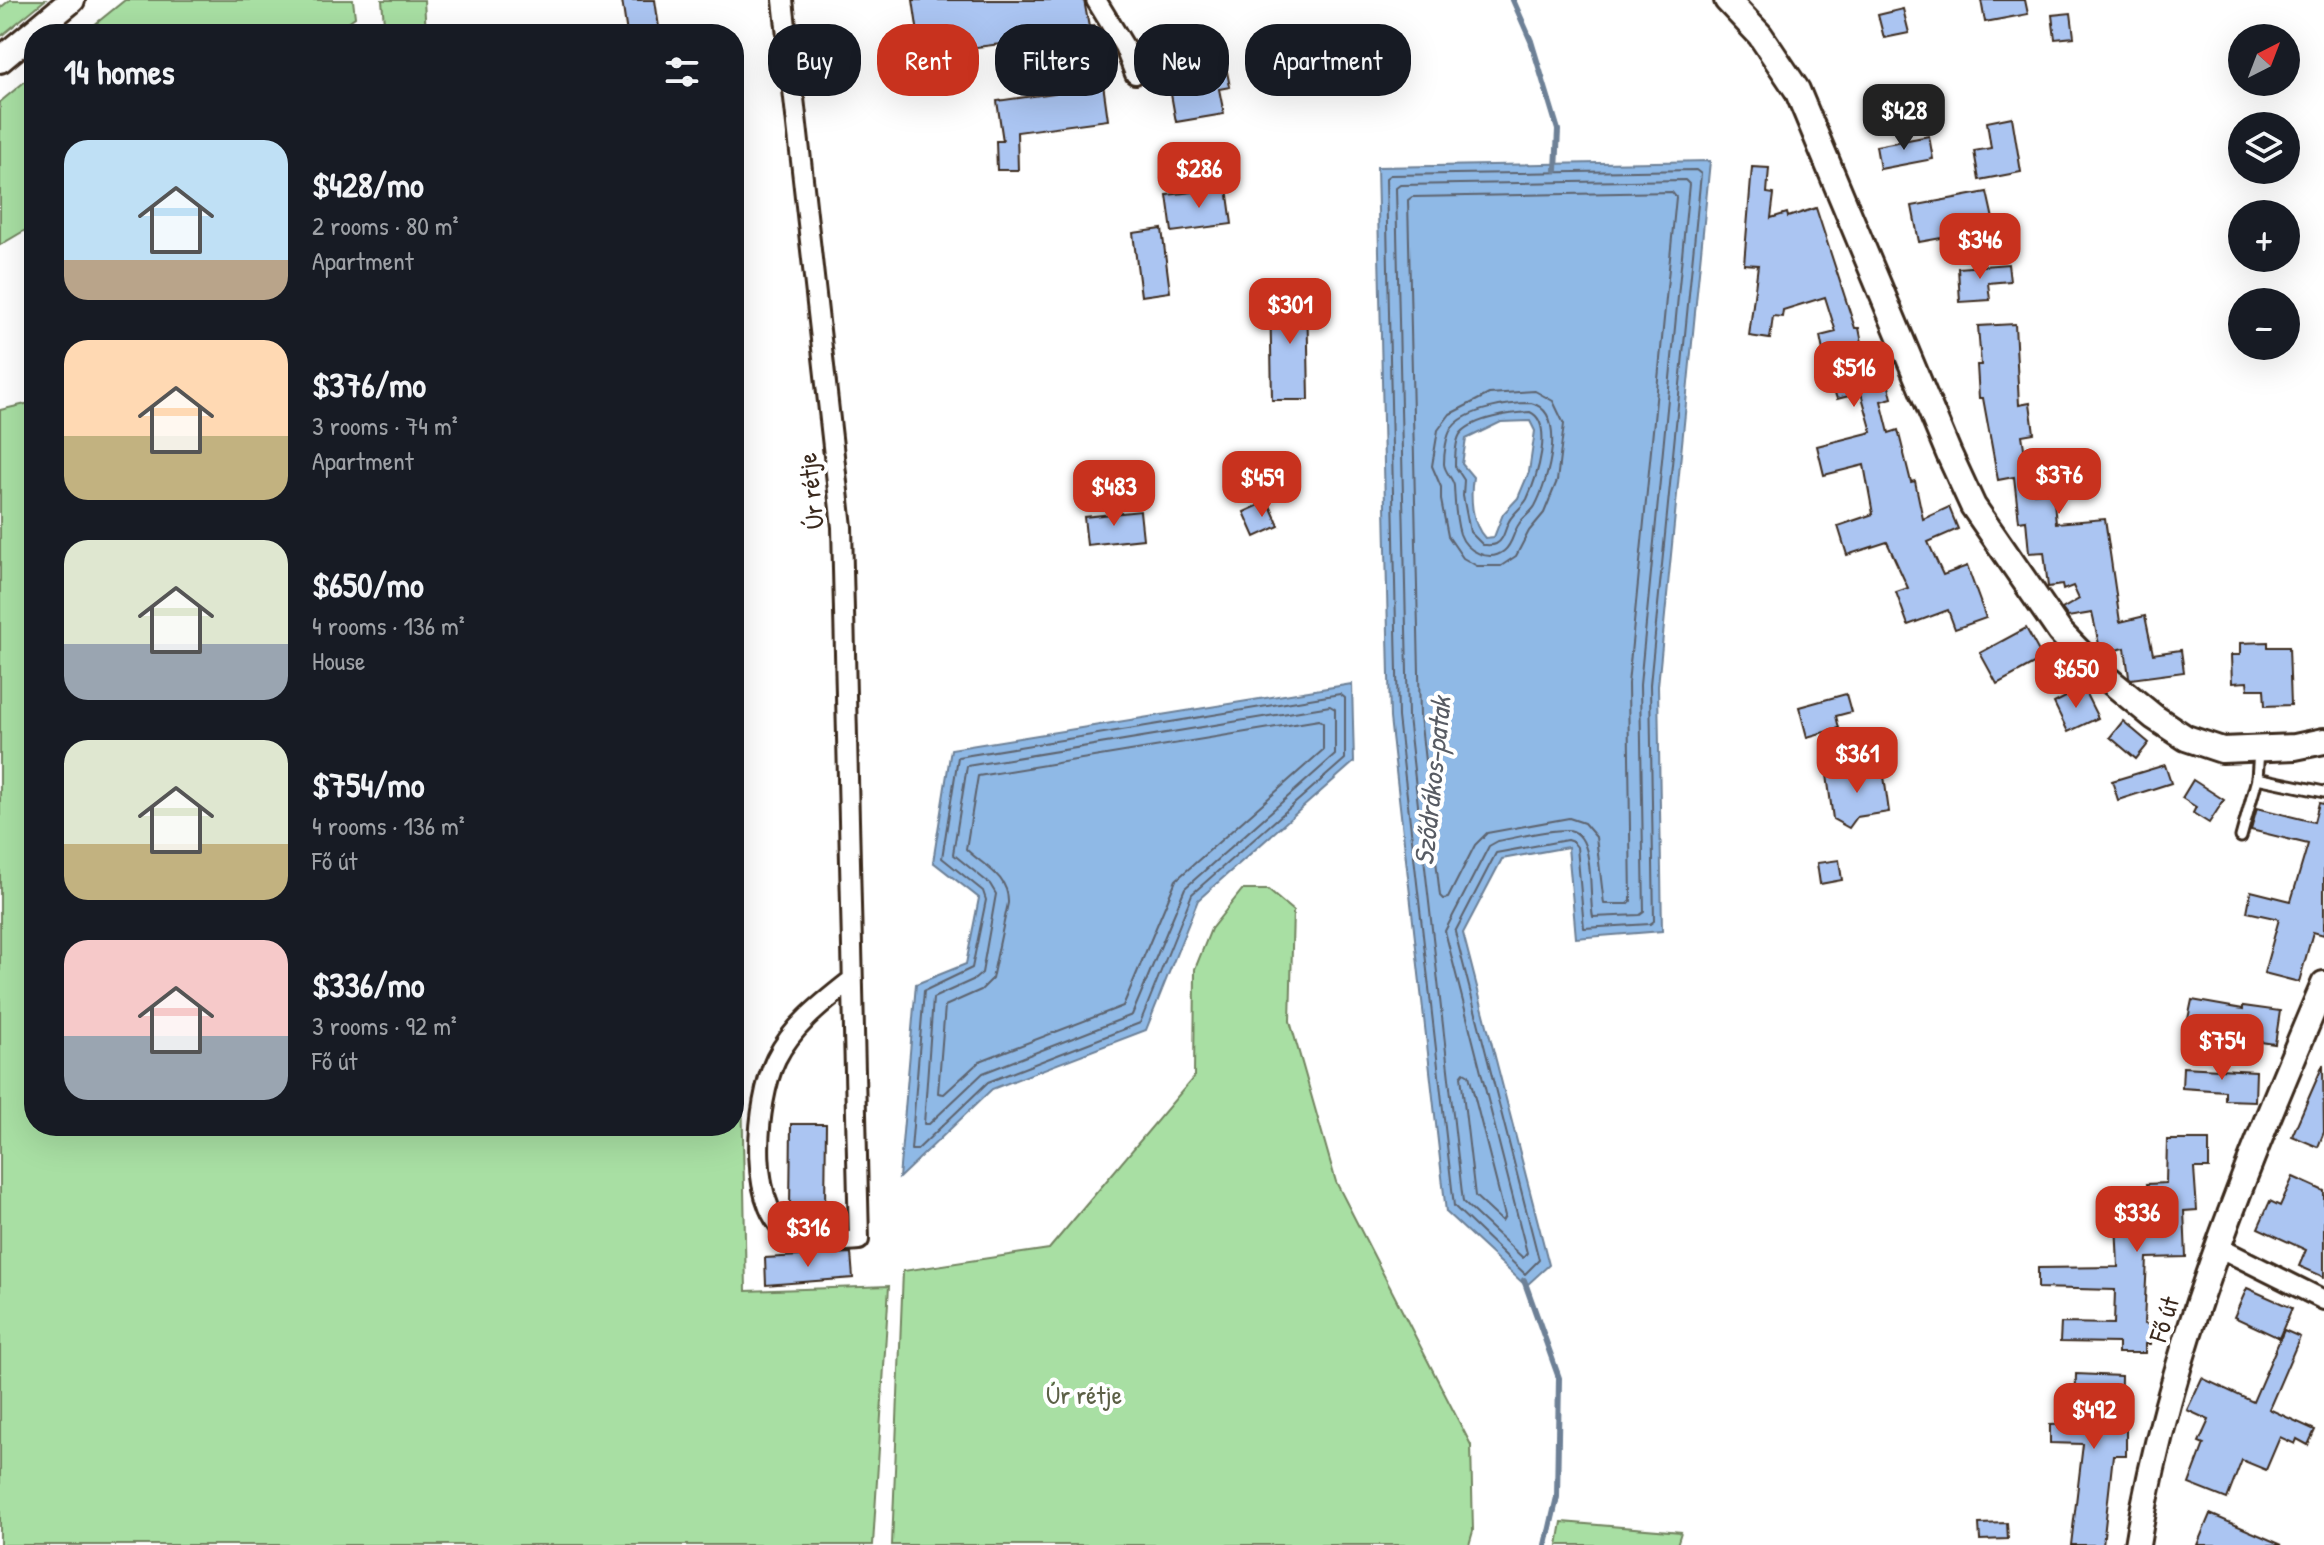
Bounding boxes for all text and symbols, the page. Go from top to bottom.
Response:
chip: Buy [768,24,861,96]
chip: Rent [877,24,979,96]
chip: Filters [995,24,1118,96]
chip: New [1134,24,1229,96]
chip: Apartment [1245,24,1411,96]
north arrow [2228,24,2300,96]
map controls [2228,24,2300,360]
text: 14 homes [64,49,175,95]
icon: filters [660,50,704,94]
pin: $428 [1857,84,1951,152]
text: $428 [1881,92,1927,127]
button: layers [2228,112,2300,184]
pin: $286 [1152,142,1246,210]
text: $286 [1176,150,1222,185]
text: $428/mo [312,162,424,208]
icon: home [128,172,224,268]
button: + [2228,200,2300,272]
text: 2 rooms · 80 m² [312,208,459,243]
pin: $346 [1933,213,2027,281]
text: $346 [1958,221,2002,256]
text: Apartment [312,243,414,278]
pin: $301 [1243,278,1337,346]
text: $301 [1267,286,1313,321]
button: − [2228,288,2300,360]
pin: $516 [1807,341,1901,409]
text: $516 [1832,349,1876,384]
text: $376/mo [312,362,426,408]
icon: home [128,372,224,468]
text: 3 rooms · 74 m² [312,408,458,443]
text: Apartment [312,443,414,478]
pin: $376 [2012,448,2106,516]
street label: Úr rétje [789,451,832,531]
pin: $459 [1215,451,1309,519]
text: $376 [2035,456,2083,491]
text: $459 [1240,459,1284,494]
pin: $483 [1067,460,1161,528]
text: $483 [1091,468,1137,503]
text: $650/mo [312,562,424,608]
icon: home [128,572,224,668]
text: 4 rooms · 136 m² [312,608,465,643]
pin: $650 [2029,642,2123,710]
text: House [312,643,365,678]
text: $650 [2053,650,2099,685]
water label: Sződrákos-patak [1404,693,1460,867]
pin: $361 [1810,727,1904,795]
text: $361 [1835,735,1879,770]
text: $754/mo [312,762,424,808]
icon: home [128,772,224,868]
text: 4 rooms · 136 m² [312,808,465,843]
text: Fő út [312,843,358,878]
text: $336/mo [312,962,424,1008]
icon: home [128,972,224,1068]
text: 3 rooms · 92 m² [312,1008,457,1043]
pin: $754 [2175,1014,2269,1082]
text: $754 [2199,1022,2245,1057]
text: Fő út [312,1043,358,1078]
pin: $336 [2090,1186,2184,1254]
text: $336 [2114,1194,2160,1229]
pin: $316 [761,1201,855,1269]
text: $316 [786,1209,830,1244]
street label: Fő út [2140,1291,2188,1347]
park label: Úr rétje [1046,1377,1122,1412]
pin: $492 [2047,1383,2141,1451]
text: $492 [2072,1391,2116,1426]

